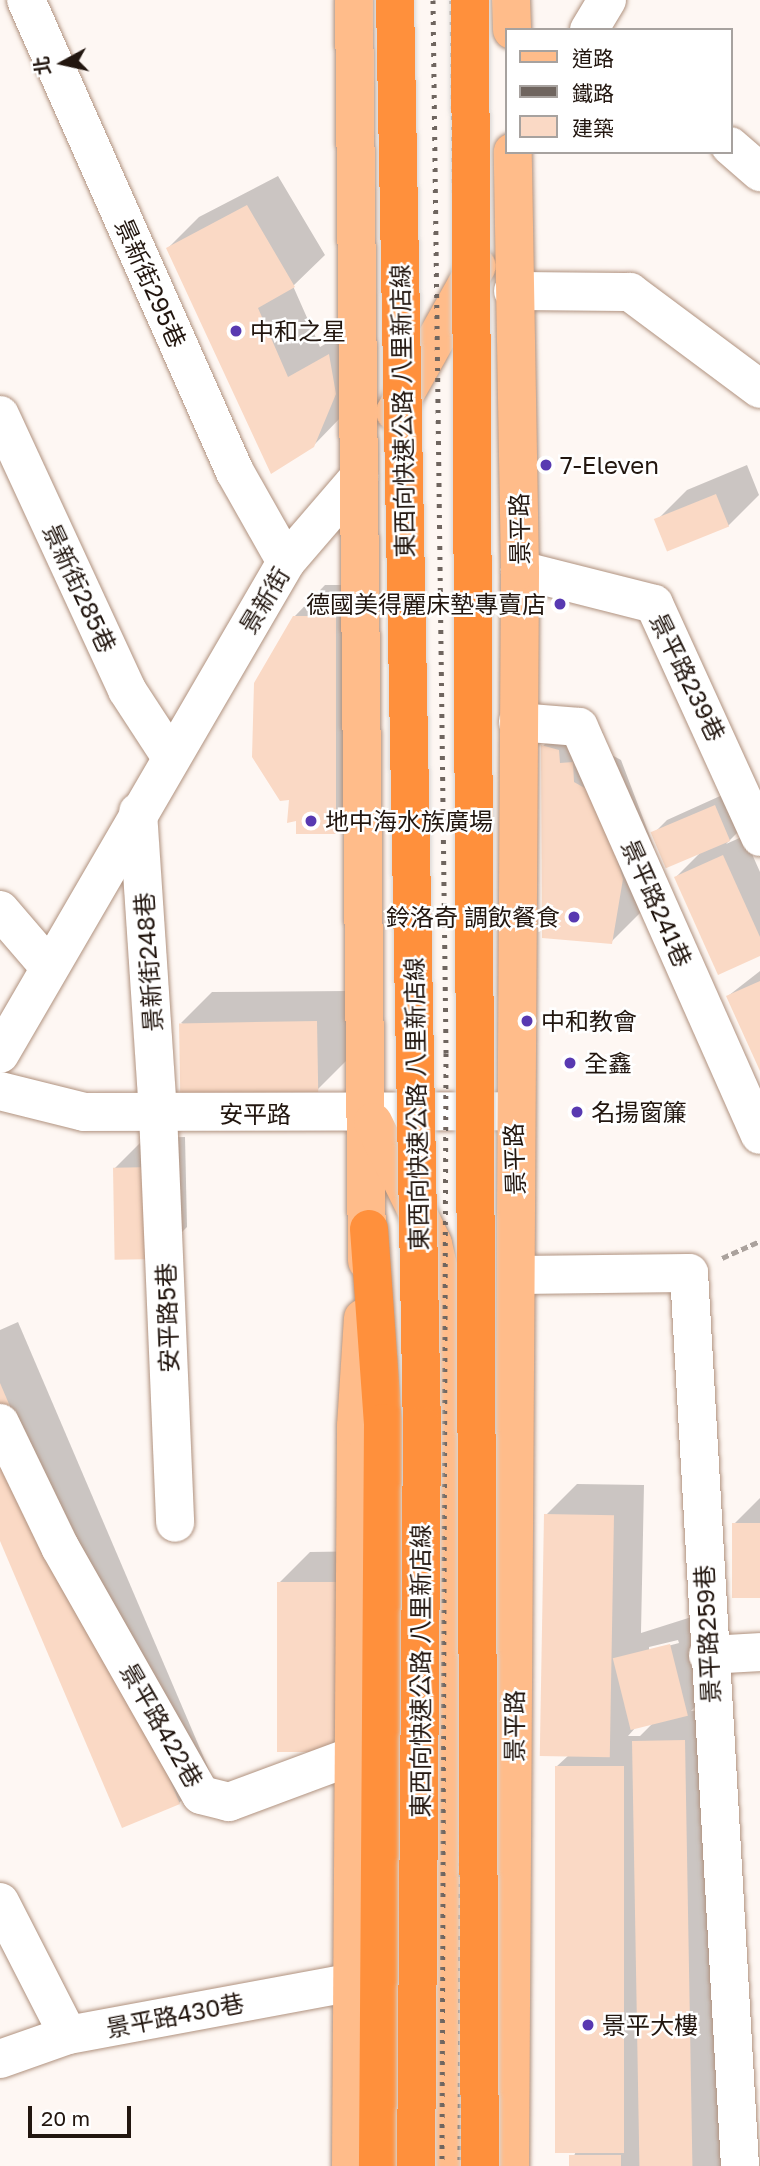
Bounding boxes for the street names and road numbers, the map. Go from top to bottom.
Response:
street label: 景新街295巷 [110,214,192,352]
street label: 東西向快速公路 八里新店線 [385,264,419,558]
street label: 景平路 [504,493,534,565]
street label: 景新街285巷 [38,519,122,657]
street label: 景新街 [233,562,295,638]
street label: 景平路239巷 [645,608,731,746]
street label: 景平路241巷 [616,835,698,971]
street label: 景新街248巷 [129,892,167,1032]
street label: 東西向快速公路 八里新店線 [399,957,433,1251]
street label: 安平路 [219,1100,291,1128]
street label: 景平路 [498,1123,530,1195]
street label: 安平路5巷 [151,1263,183,1373]
street label: 東西向快速公路 八里新店線 [406,1524,434,1818]
street label: 景平路259巷 [689,1564,725,1704]
street label: 景平路422巷 [115,1658,209,1792]
street label: 景平路 [500,1690,528,1762]
street label: 景平路430巷 [104,1988,246,2042]

